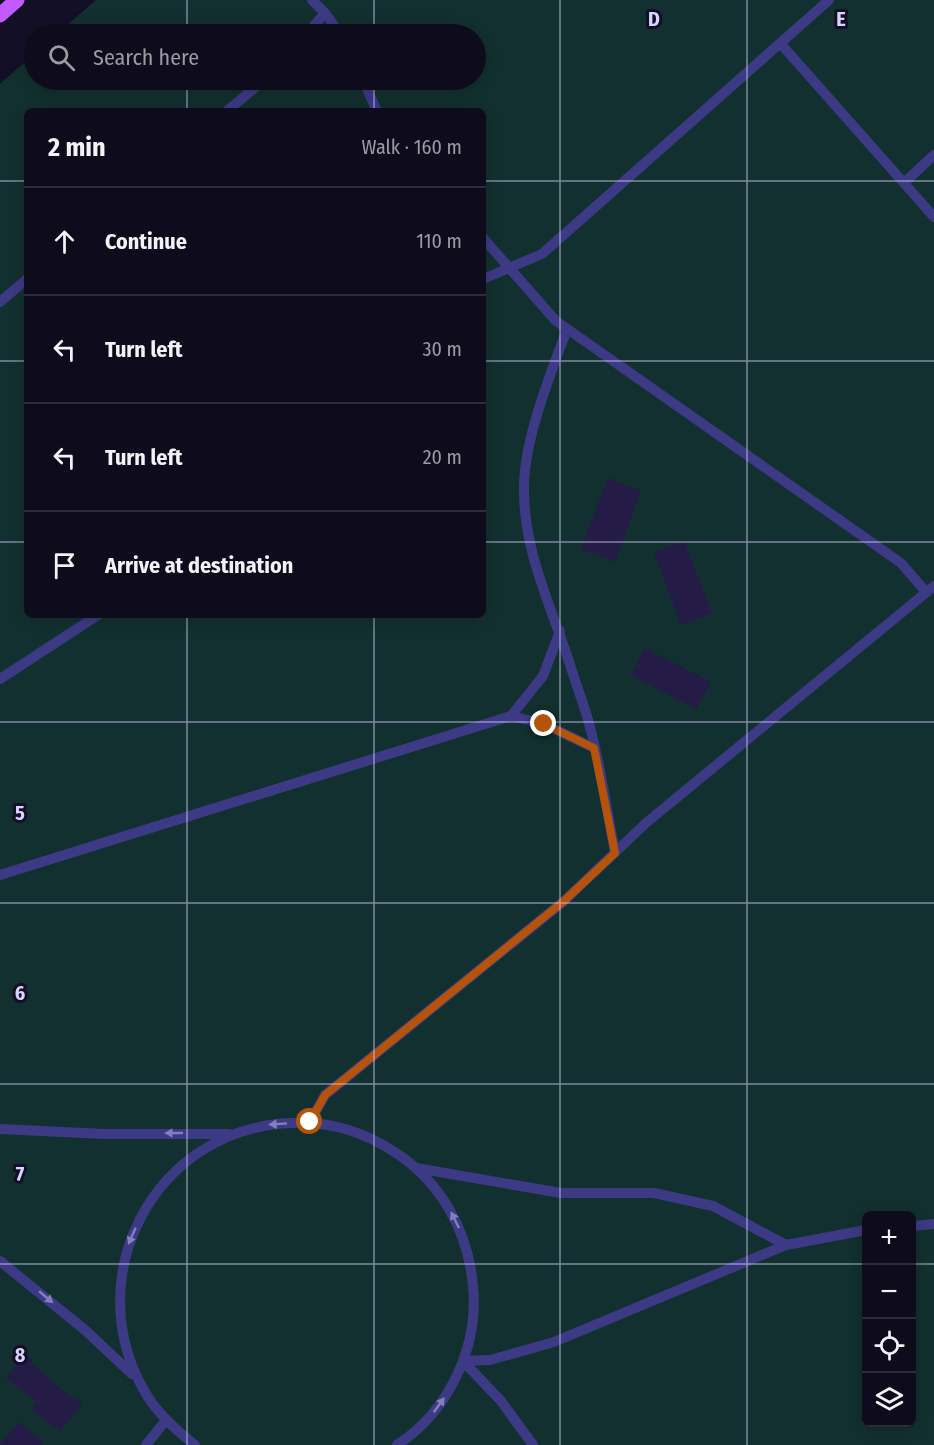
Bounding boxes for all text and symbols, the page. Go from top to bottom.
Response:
text: D [648,7,660,31]
text: E [836,7,846,31]
search box [24,24,486,90]
icon: search [45,41,78,74]
text: Search here [93,44,199,71]
text: 2 min [48,132,106,163]
text: Walk · 160 m [362,135,462,159]
icon: ahead [48,225,81,258]
text: Continue [105,228,187,255]
text: 110 m [416,229,462,253]
icon: left [48,333,81,366]
text: Turn left [105,336,183,363]
text: 30 m [422,337,462,361]
icon: left [48,441,81,474]
text: Turn left [105,444,183,471]
text: 20 m [423,445,462,469]
icon: arrive [48,549,81,582]
text: Arrive at destination [105,552,293,579]
route end [530,710,556,736]
text: 5 [15,801,25,825]
text: 6 [15,981,25,1005]
route start [296,1108,322,1134]
one-way arrow [268,1119,287,1128]
one-way arrow [164,1128,183,1138]
text: 7 [16,1162,25,1186]
map controls [862,1211,916,1427]
button: + [862,1211,916,1265]
one-way arrow [451,1212,460,1229]
one-way arrow [127,1228,136,1245]
button: − [862,1265,916,1319]
one-way arrow [38,1290,53,1303]
button: locate [862,1319,916,1373]
text: 8 [15,1343,26,1367]
button: layers [862,1373,916,1427]
one-way arrow [433,1397,445,1413]

